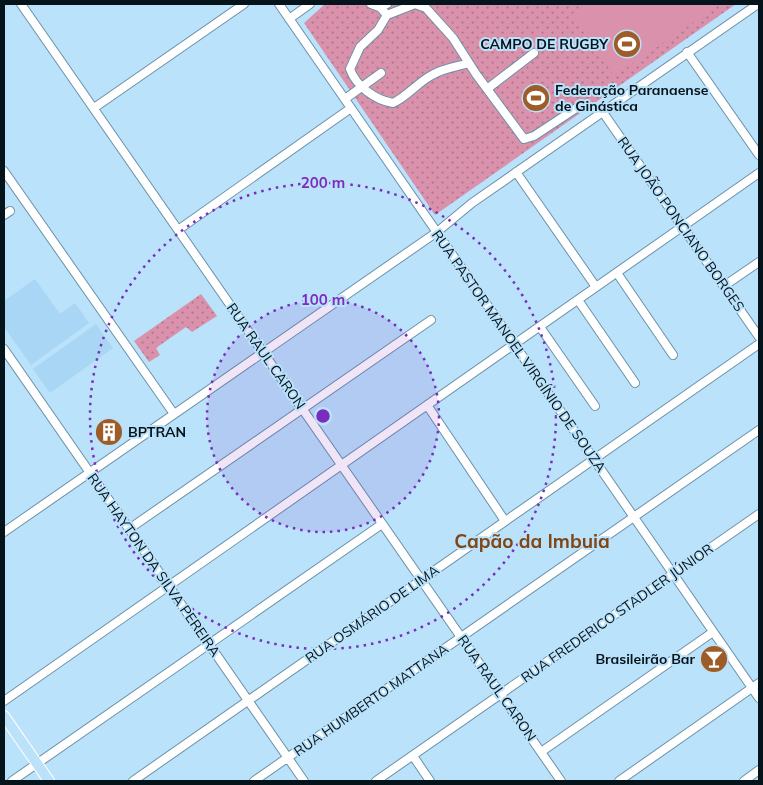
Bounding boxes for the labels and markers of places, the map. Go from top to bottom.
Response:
sports icon: CAMPO DE RUGBY [612,29,642,59]
place label: CAMPO DE RUGBY [480,35,609,53]
place label: Federação Paranaense de Ginástica [555,81,709,115]
sports icon: Federação Paranaense de Ginástica [521,83,551,113]
centre of rings [314,407,332,425]
building icon: BPTRAN [94,417,124,447]
place label: BPTRAN [128,423,186,441]
bar icon: Brasileirão Bar [699,644,729,674]
place label: Brasileirão Bar [595,650,695,668]

